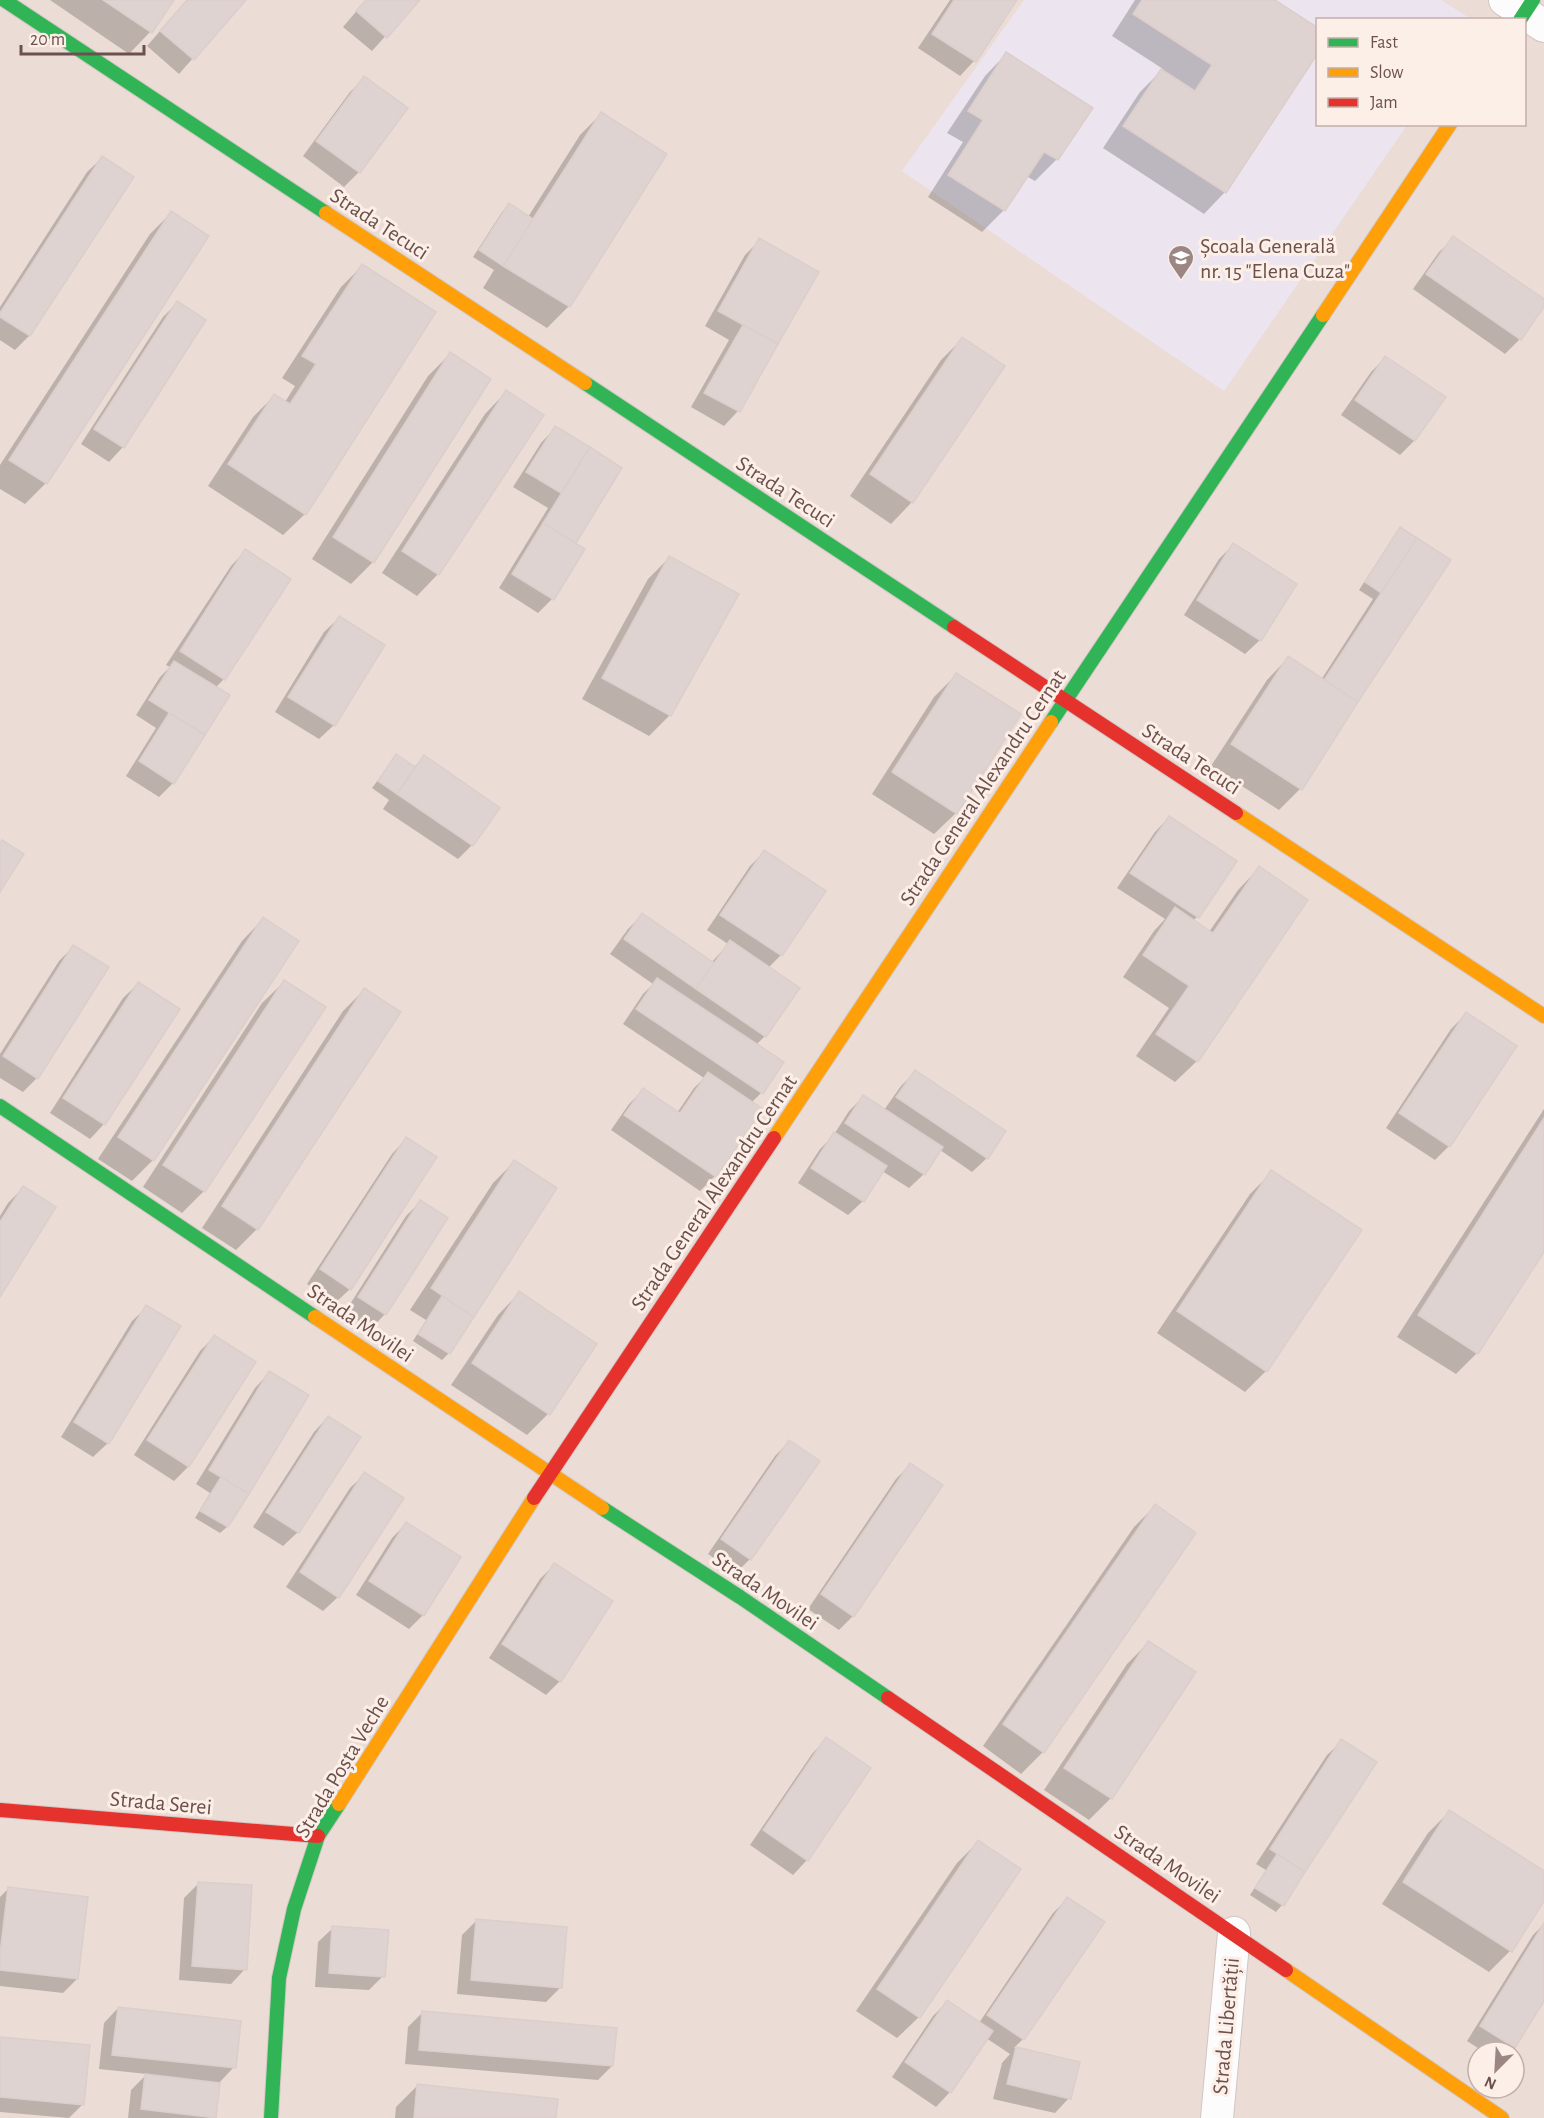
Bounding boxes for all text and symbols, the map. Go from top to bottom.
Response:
scale bar [21,18,144,56]
legend [1316,18,1526,126]
text: 20 m [30,31,65,49]
text: Fast [1370,34,1398,52]
text: Slow [1370,64,1403,82]
text: Jam [1370,94,1398,112]
street label: Strada Tecuci [326,184,433,264]
place label: Școala Generală nr. 15 "Elena Cuza" [1200,235,1350,282]
school or university icon: Școala Generală nr. 15 "Elena Cuza" [1166,243,1196,281]
street label: Strada Tecuci [732,452,839,532]
street label: Strada General Alexandru Cernat [896,666,1070,909]
street label: Strada Tecuci [1138,719,1245,799]
street label: Strada General Alexandru Cernat [627,1071,801,1314]
street label: Strada Movilei [303,1279,417,1366]
street label: Strada Movilei [708,1547,822,1634]
street label: Strada Poșta Veche [291,1692,395,1842]
street label: Strada Serei [109,1788,213,1818]
street label: Strada Movilei [1110,1820,1224,1907]
street label: Strada Libertății [1209,1957,1245,2096]
north arrow [1466,2040,1526,2100]
text: N [1482,2073,1499,2092]

